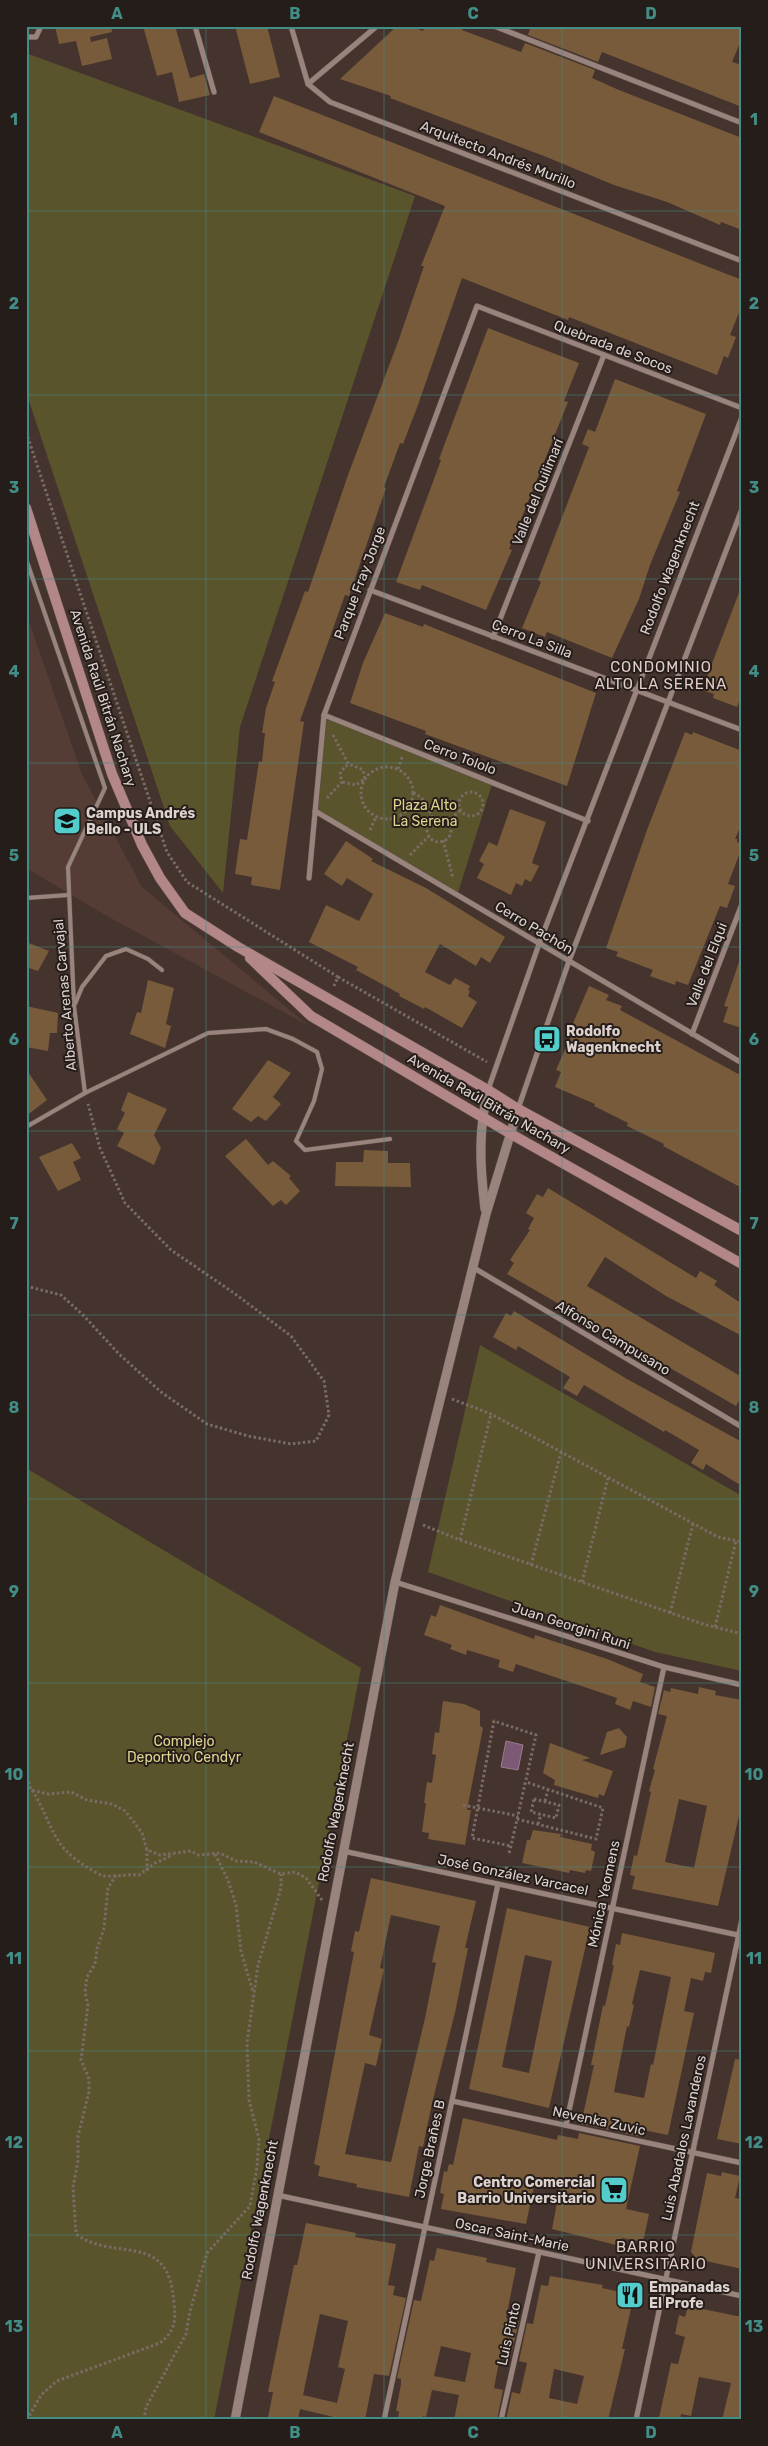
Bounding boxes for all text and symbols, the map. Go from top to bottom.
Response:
text: A [111,4,123,23]
text: B [289,4,301,23]
text: C [467,4,479,23]
text: D [645,4,657,23]
text: 1 [10,110,18,129]
text: 1 [750,110,758,129]
street label: Arquitecto Andrés Murillo [418,117,578,193]
text: 2 [9,294,19,313]
text: 2 [749,294,759,313]
street label: Quebrada de Socos [551,317,675,377]
street label: Valle del Quilimarí [509,435,567,548]
text: 3 [9,478,19,497]
text: 3 [749,478,759,497]
street label: Rodolfo Wagenknecht [637,498,704,637]
street label: Parque Fray Jorge [331,524,389,642]
street label: Avenida Raúl Bitrán Nachary [66,607,140,789]
street label: Cerro La Silla [489,616,575,662]
district label: CONDOMINIO ALTO LA SERENA [595,658,727,693]
text: 4 [9,662,20,681]
text: 4 [749,662,760,681]
street label: Cerro Tololo [421,735,499,779]
park label: Plaza Alto La Serena [393,797,457,830]
place label: Campus Andrés Bello - ULS [86,805,196,838]
school or university icon: Campus Andrés Bello - ULS [52,806,82,836]
text: 5 [9,846,19,865]
text: 5 [749,846,759,865]
street label: Cerro Pachón [492,898,576,958]
street label: Alberto Arenas Carvajal [50,918,80,1072]
street label: Valle del Elqui [683,920,731,1010]
place label: Rodolfo Wagenknecht [566,1023,662,1056]
bus stop icon: Rodolfo Wagenknecht [532,1024,562,1054]
text: 6 [9,1030,19,1049]
text: 6 [749,1030,759,1049]
street label: Avenida Raúl Bitrán Nachary [404,1050,574,1158]
text: 7 [9,1214,19,1233]
text: 7 [749,1214,759,1233]
street label: Alfonso Campusano [553,1297,673,1379]
text: 8 [9,1398,20,1417]
text: 8 [749,1398,760,1417]
text: 9 [9,1582,19,1601]
text: 9 [749,1582,759,1601]
street label: Juan Georgini Runi [509,1599,633,1653]
park label: Complejo Deportivo Cendyr [127,1733,242,1766]
street label: Rodolfo Wagenknecht [314,1740,358,1883]
text: 10 [5,1765,24,1784]
text: 10 [745,1765,764,1784]
street label: Mónica Yeomens [584,1839,624,1949]
street label: José González Varcacel [436,1851,590,1899]
text: 11 [6,1949,22,1968]
text: 11 [746,1949,762,1968]
street label: Luis Abadalos Lavanderos [658,2054,710,2222]
street label: Jorge Brañes B [411,2098,449,2200]
street label: Nevenka Zuvic [551,2103,647,2139]
text: 12 [5,2133,23,2152]
text: 12 [745,2133,763,2152]
street label: Rodolfo Wagenknecht [238,2138,282,2281]
place label: Centro Comercial Barrio Universitario [457,2174,595,2207]
supermarket icon: Centro Comercial Barrio Universitario [599,2175,629,2205]
street label: Oscar Saint-Marie [453,2215,571,2255]
district label: BARRIO UNIVERSITARIO [585,2238,707,2273]
place label: Empanadas El Profe [649,2279,730,2312]
restaurant icon: Empanadas El Profe [615,2280,645,2310]
street label: Luis Pinto [493,2301,525,2367]
text: 13 [5,2317,23,2336]
text: 13 [745,2317,763,2336]
text: A [111,2423,123,2442]
text: B [289,2423,301,2442]
text: C [467,2423,479,2442]
text: D [645,2423,657,2442]

